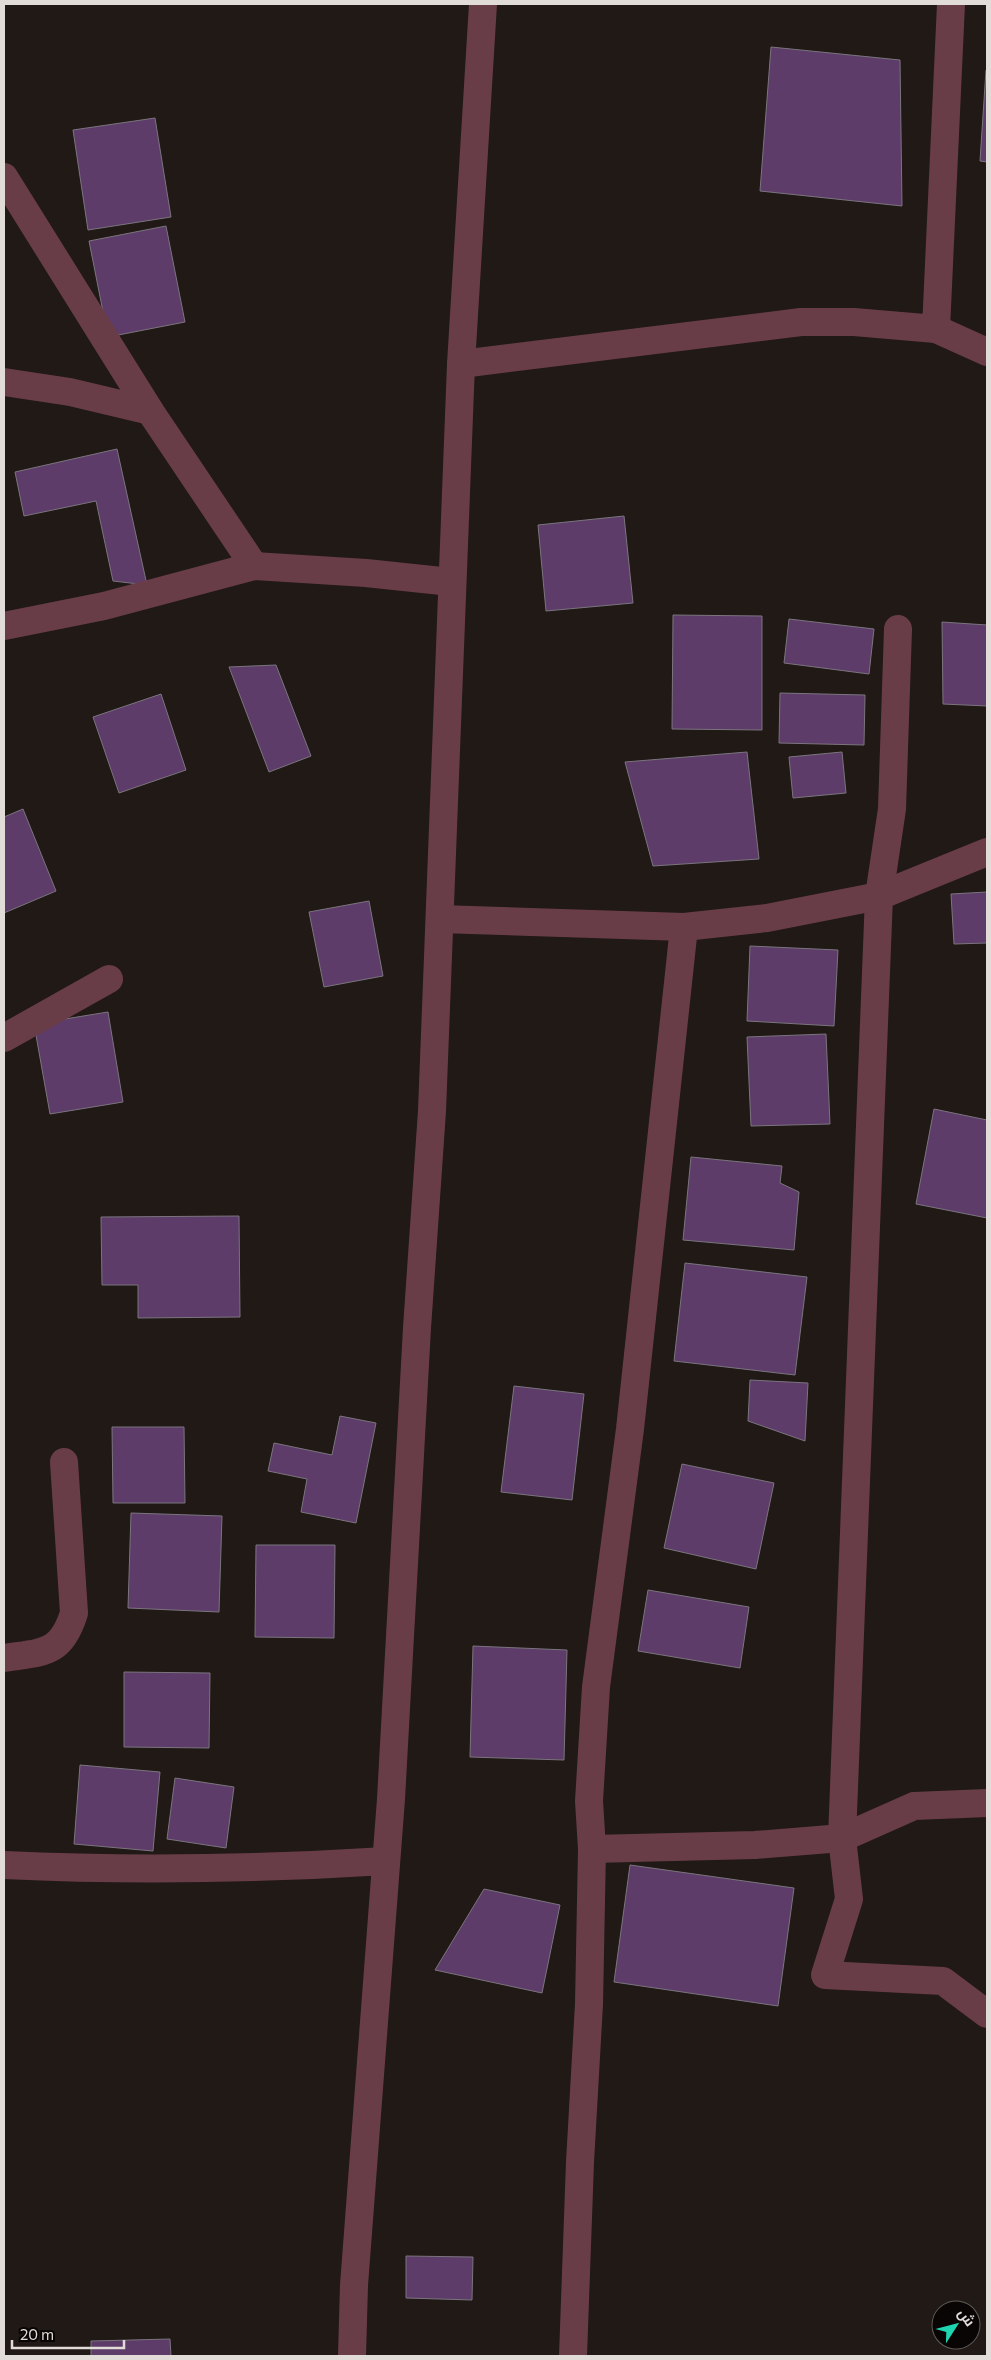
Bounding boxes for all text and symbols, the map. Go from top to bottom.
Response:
north arrow [931,2300,981,2350]
text: ش [954,2305,979,2330]
scale bar [12,2318,125,2350]
text: 20 m [20,2325,54,2343]

